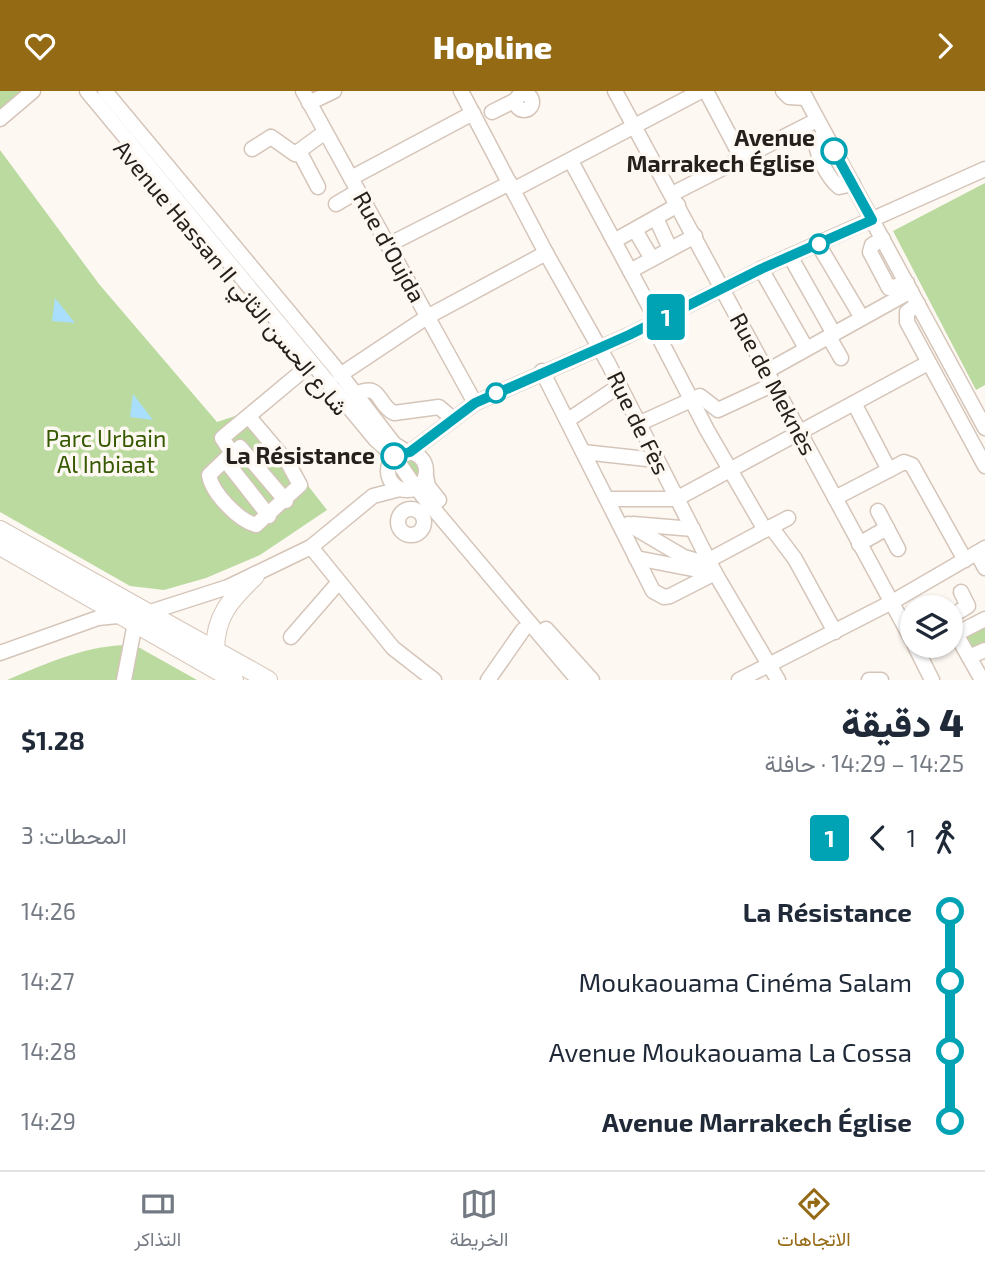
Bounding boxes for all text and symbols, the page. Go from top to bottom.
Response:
icon: heart [21,27,59,65]
text: Hopline [433,27,552,65]
icon: forward [926,27,964,65]
place label: Avenue Marrakech Église [627,123,815,177]
street label: Avenue Hassan II شارع الحسن الثاني [104,134,355,424]
marker: Avenue Marrakech Église [821,138,847,164]
street label: Rue d'Oujda [348,186,432,307]
unlabelled marker [809,234,829,254]
line badge: 1 [643,294,689,340]
text: 1 [661,302,671,331]
street label: Rue de Meknès [725,308,823,459]
street label: Rue de Fès [602,366,676,479]
unlabelled marker [486,383,506,403]
park label: Parc Urbain Al Inbiaat [46,424,166,478]
place label: La Résistance [225,441,375,469]
marker: La Résistance [381,443,407,469]
map controls [900,595,963,658]
button: layers [900,595,963,658]
text: 4 دقيقة [841,699,964,745]
text: $1.28 [21,724,85,755]
text: 14:25 – 14:29 · حافلة [764,749,964,777]
icon: back [859,819,897,857]
icon: walk [926,819,964,857]
text: المحطات: 3 [21,821,127,849]
text: 1 [824,823,835,852]
text: 1 [907,824,916,852]
text: La Résistance [743,896,912,927]
text: 14:26 [21,897,76,925]
text: Moukaouama Cinéma Salam [579,966,912,997]
text: 14:27 [21,967,74,995]
text: Avenue Moukaouama La Cossa [549,1036,912,1067]
text: 14:28 [21,1037,77,1065]
text: Avenue Marrakech Église [602,1106,912,1137]
text: 14:29 [21,1107,76,1135]
tab: التذاكر [134,1185,181,1256]
tab: الخريطة [450,1185,509,1256]
tab: الاتجاهات [777,1185,851,1256]

